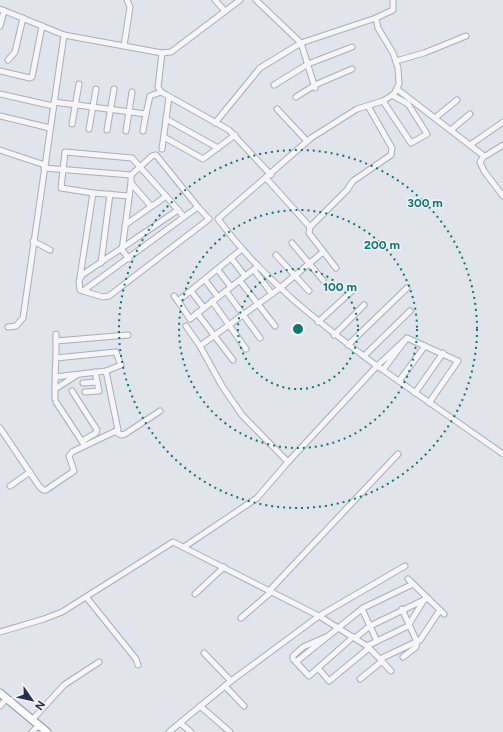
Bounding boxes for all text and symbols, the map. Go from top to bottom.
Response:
text: 300 m [407,196,443,210]
text: 200 m [364,238,400,252]
text: 100 m [323,280,357,294]
centre of rings [291,322,305,336]
north arrow [12,680,52,720]
text: N [32,698,48,712]

